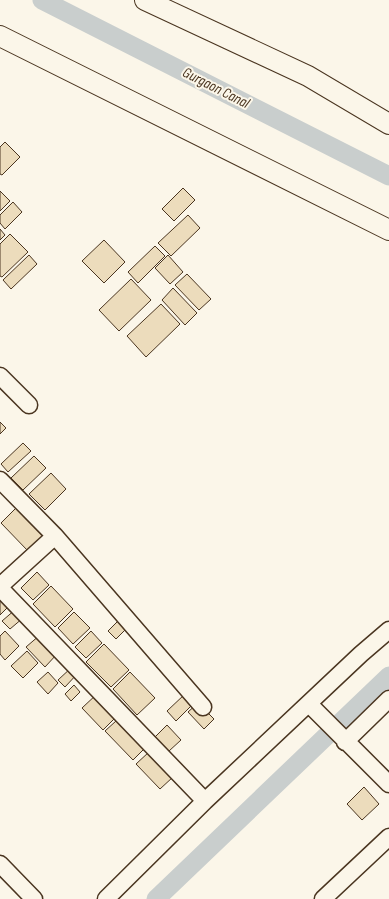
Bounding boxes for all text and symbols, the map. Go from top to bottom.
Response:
water label: Gurgaon Canal [179,63,254,114]

